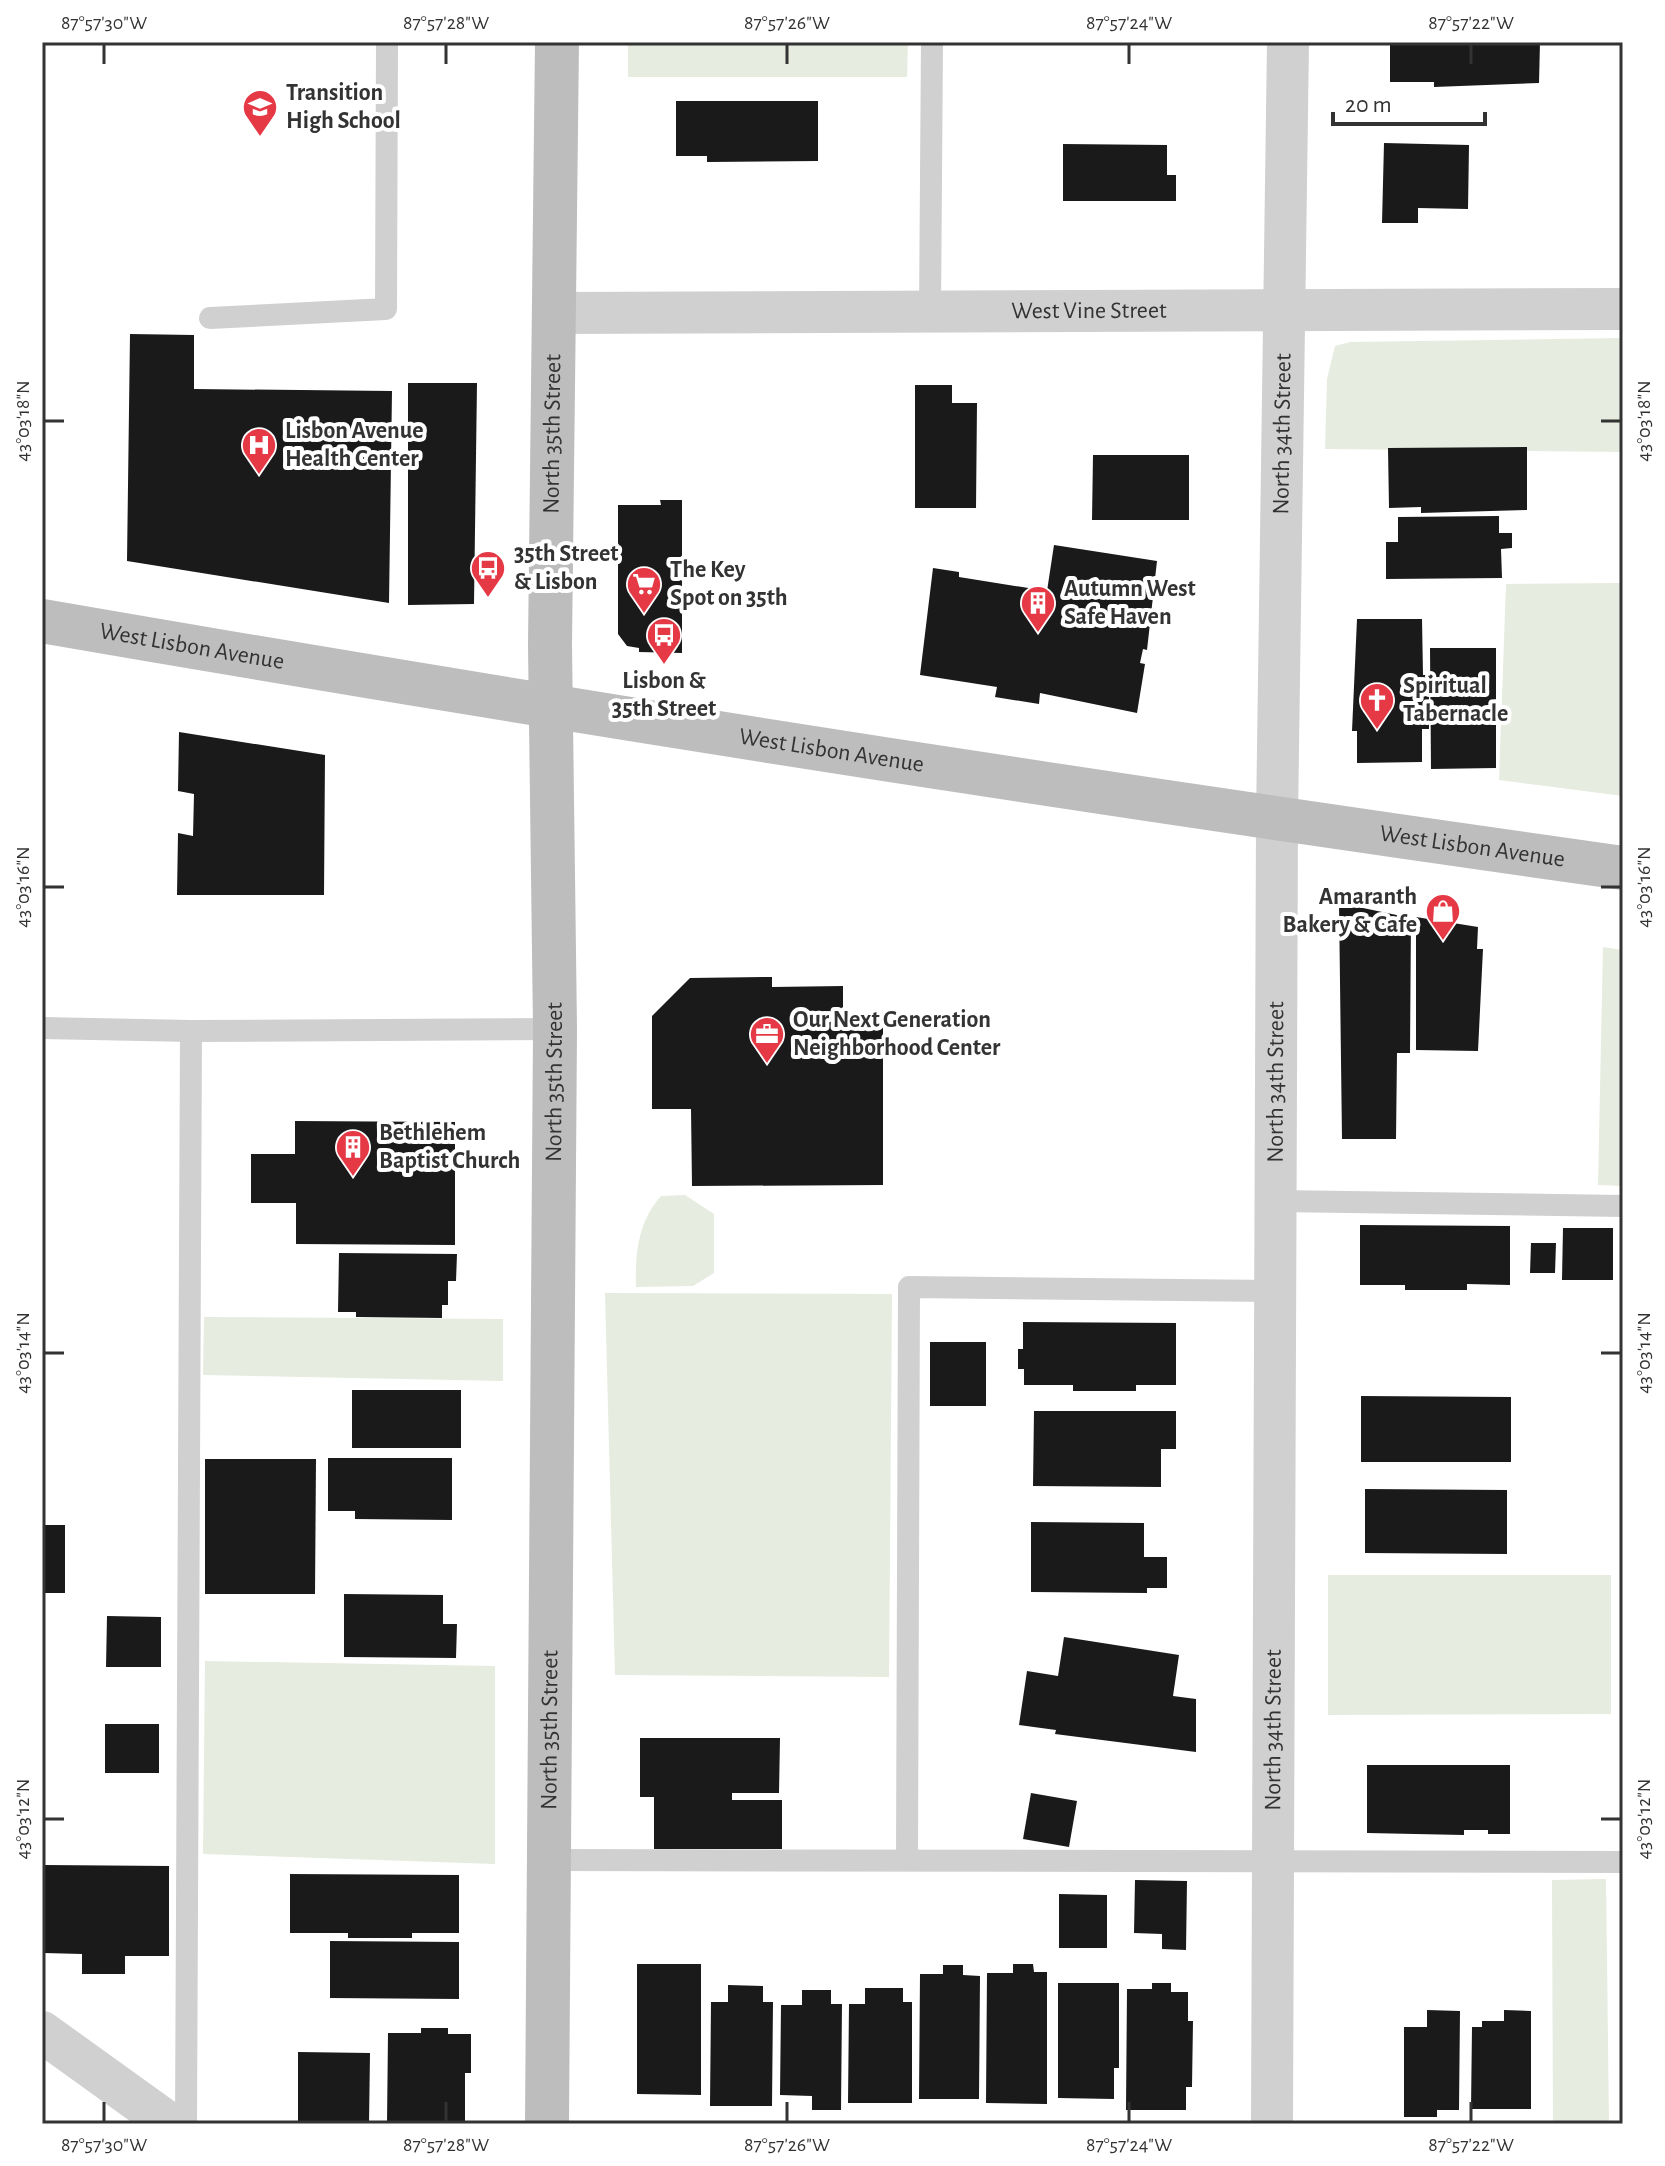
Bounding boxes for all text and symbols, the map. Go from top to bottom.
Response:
text: 87°57'30"W [61,13,147,33]
text: 87°57'28"W [403,13,489,33]
text: 87°57'26"W [744,13,830,33]
text: 87°57'24"W [1086,13,1172,33]
text: 87°57'22"W [1428,13,1514,33]
scale bar [1333,76,1485,126]
place label: Transition High School [286,81,401,133]
school or university icon: Transition High School [241,88,279,138]
text: 20 m [1345,93,1392,117]
street label: West Vine Street [1011,299,1167,323]
street label: North 34th Street [1269,353,1296,515]
street label: North 35th Street [540,354,565,514]
text: 43°03'18"N [13,380,33,462]
text: 43°03'18"N [1634,380,1654,462]
place label: Lisbon Avenue Health Center [285,419,424,471]
hospital icon: Lisbon Avenue Health Center [240,426,278,476]
place label: 35th Street & Lisbon [514,542,618,594]
bus stop icon: 35th Street & Lisbon [469,549,507,599]
place label: The Key Spot on 35th [670,558,788,610]
supermarket icon: The Key Spot on 35th [625,565,663,615]
place label: Autumn West Safe Haven [1064,577,1196,629]
building icon: Autumn West Safe Haven [1019,584,1057,634]
bus stop icon: Lisbon & 35th Street [645,616,683,666]
street label: West Lisbon Avenue [98,619,286,674]
place label: Lisbon & 35th Street [612,669,716,721]
place label: Spiritual Tabernacle [1403,674,1508,726]
church icon: Spiritual Tabernacle [1358,681,1396,731]
street label: West Lisbon Avenue [737,724,926,777]
street label: West Lisbon Avenue [1378,821,1566,872]
text: 43°03'16"N [13,846,33,928]
text: 43°03'16"N [1634,846,1654,928]
place label: Amaranth Bakery & Cafe [1283,885,1417,937]
shop icon: Amaranth Bakery & Cafe [1424,892,1462,942]
street label: North 34th Street [1264,1001,1288,1163]
street label: North 35th Street [542,1002,567,1162]
place label: Our Next Generation Neighborhood Center [793,1008,1001,1060]
office icon: Our Next Generation Neighborhood Center [748,1015,786,1065]
place label: Bethlehem Baptist Church [379,1121,520,1173]
building icon: Bethlehem Baptist Church [334,1128,372,1178]
text: 43°03'14"N [13,1312,33,1394]
text: 43°03'14"N [1634,1312,1654,1394]
street label: North 34th Street [1261,1649,1286,1811]
street label: North 35th Street [537,1650,562,1810]
text: 43°03'12"N [13,1778,33,1860]
text: 43°03'12"N [1634,1778,1654,1860]
text: 87°57'30"W [61,2135,147,2155]
text: 87°57'28"W [403,2135,489,2155]
text: 87°57'26"W [744,2135,830,2155]
text: 87°57'24"W [1086,2135,1172,2155]
text: 87°57'22"W [1428,2135,1514,2155]

